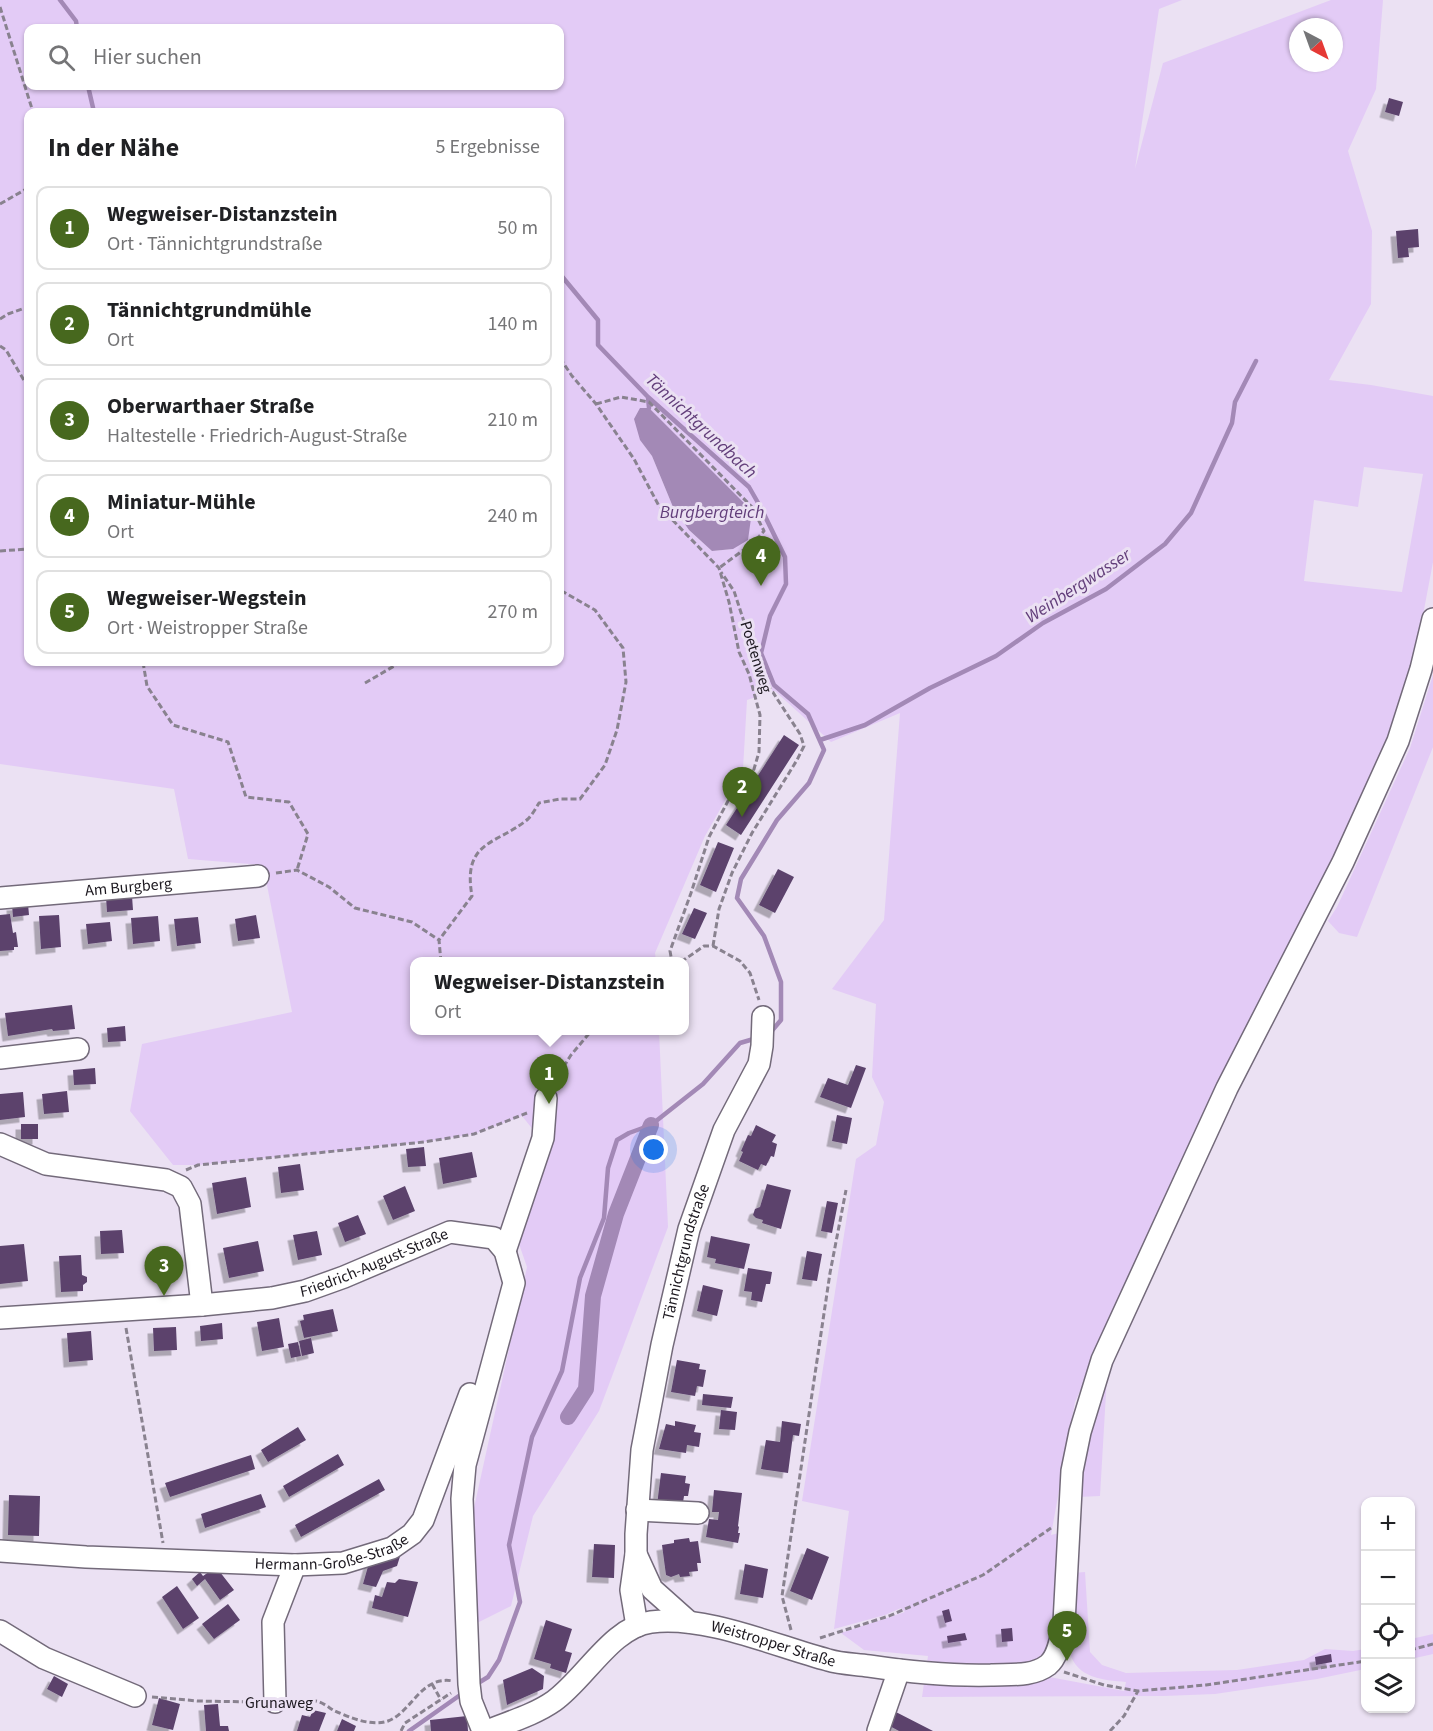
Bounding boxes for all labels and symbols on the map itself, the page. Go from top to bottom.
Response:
north arrow [1289,18,1343,72]
water label: Tännichtgrundbach [640,368,762,484]
water label: Burgbergteich [660,500,764,525]
pin: 4 [742,536,780,586]
water label: Weinbergwasser [1020,542,1136,629]
street label: Poetenweg [735,618,777,696]
pin: 2 [722,768,762,817]
street label: Am Burgberg [84,872,173,902]
pin: 1 [530,1054,568,1104]
your location [639,1135,668,1164]
street label: Tännichtgrundstraße [657,1181,715,1322]
street label: Friedrich-August-Straße [298,1223,452,1303]
pin: 3 [144,1246,184,1296]
street label: Hermann-Große-Straße [254,1528,413,1576]
pin: 5 [1048,1612,1086,1661]
street label: Weistropper Straße [709,1615,838,1673]
street label: Grunaweg [245,1692,313,1714]

